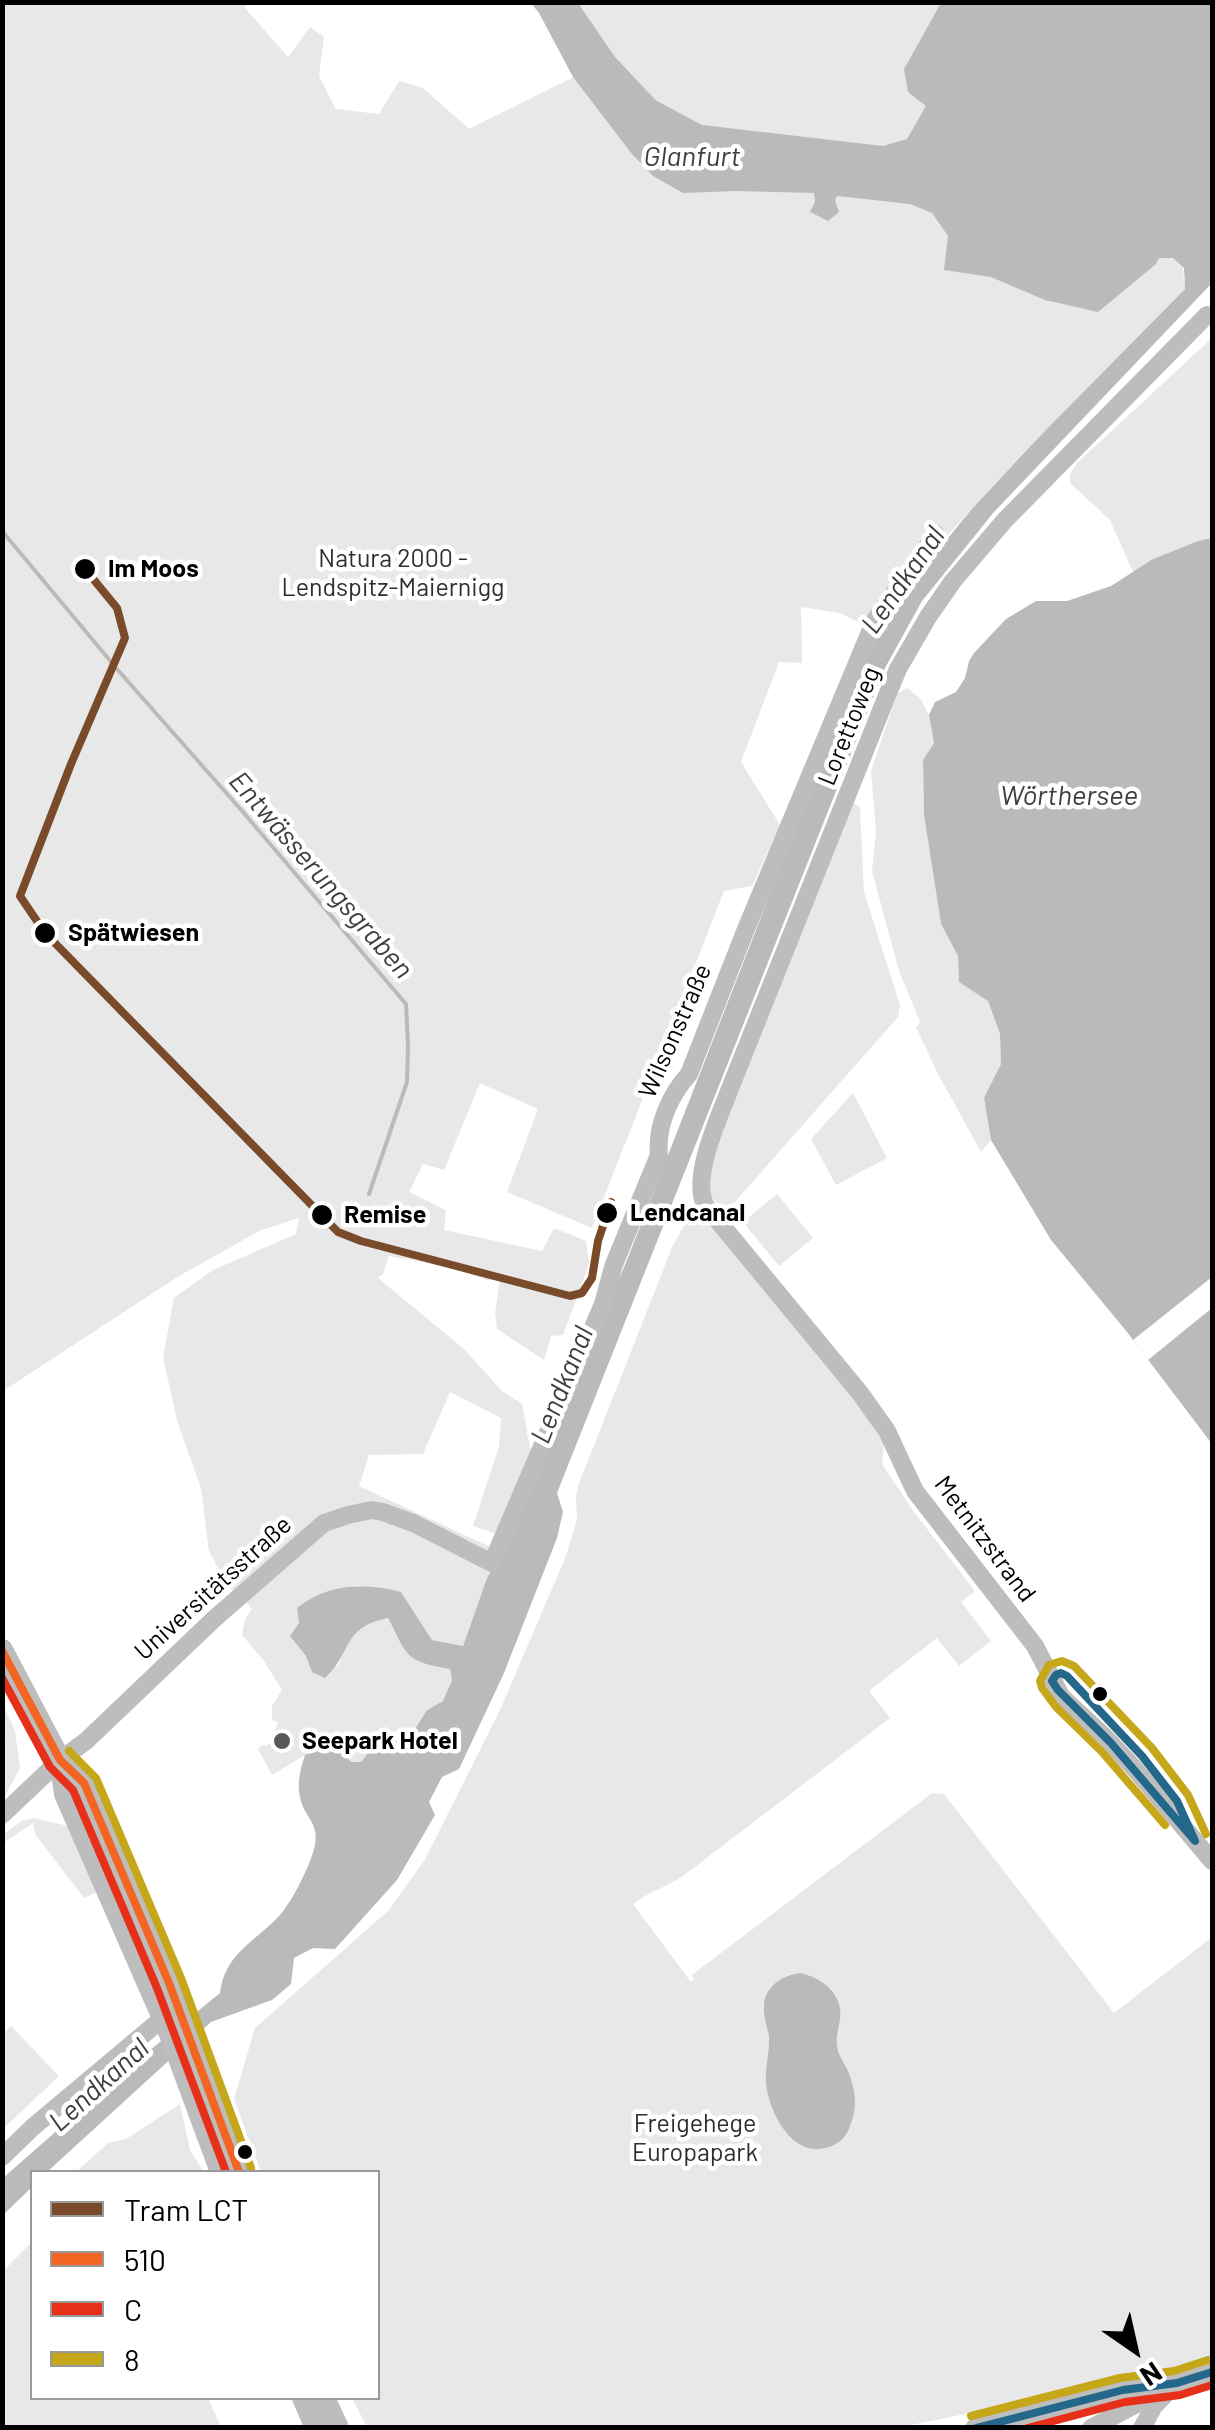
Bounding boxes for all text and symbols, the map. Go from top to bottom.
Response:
water label: Glanfurt [644,140,740,174]
water label: Lendkanal [854,520,952,640]
park label: Natura 2000 - Lendspitz-Maiernigg [282,544,504,603]
place label: Im Moos [108,554,199,584]
marker: Im Moos [72,556,98,582]
street label: Lorettoweg [812,662,886,790]
water label: Entwässerungsgraben [222,765,420,985]
water label: Wörthersee [1000,779,1138,813]
place label: Spätwiesen [68,918,199,948]
marker: Spätwiesen [32,920,58,946]
street label: Wilsonstraße [632,959,718,1103]
place label: Lendcanal [630,1198,745,1228]
place label: Remise [344,1200,426,1230]
marker: Lendcanal [594,1200,620,1226]
marker: Remise [309,1202,335,1228]
water label: Lendkanal [523,1322,601,1448]
street label: Metnitzstrand [928,1470,1042,1608]
street label: Universitätsstraße [128,1510,298,1666]
unlabelled marker [1090,1684,1110,1704]
place label: Seepark Hotel [302,1726,458,1756]
marker: Seepark Hotel [271,1730,293,1752]
water label: Lendkanal [42,2031,156,2139]
park label: Freigehege Europapark [632,2109,758,2168]
unlabelled marker [235,2142,255,2162]
legend [30,2170,380,2400]
text: Tram LCT [124,2191,248,2227]
text: 510 [124,2241,166,2277]
text: C [124,2291,142,2327]
north arrow [1085,2300,1185,2400]
text: 8 [124,2341,140,2377]
text: N [1135,2356,1169,2394]

